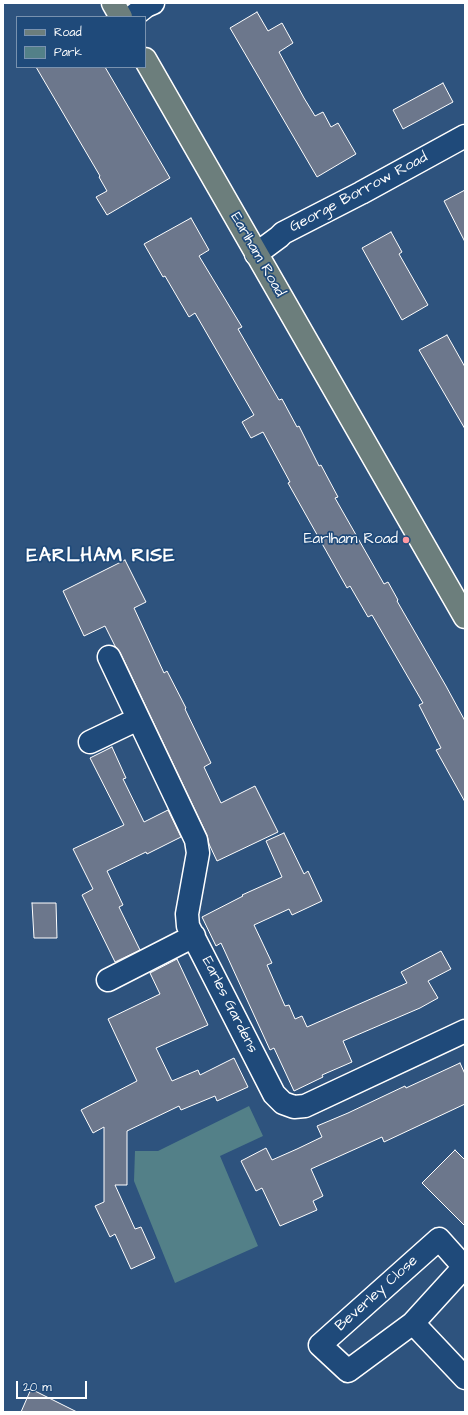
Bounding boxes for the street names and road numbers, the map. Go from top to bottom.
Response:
street label: George Borrow Road [287,149,431,237]
street label: Earlham Road [226,210,288,300]
street label: Earles Gardens [197,954,261,1056]
street label: Beverley Close [332,1252,422,1336]

